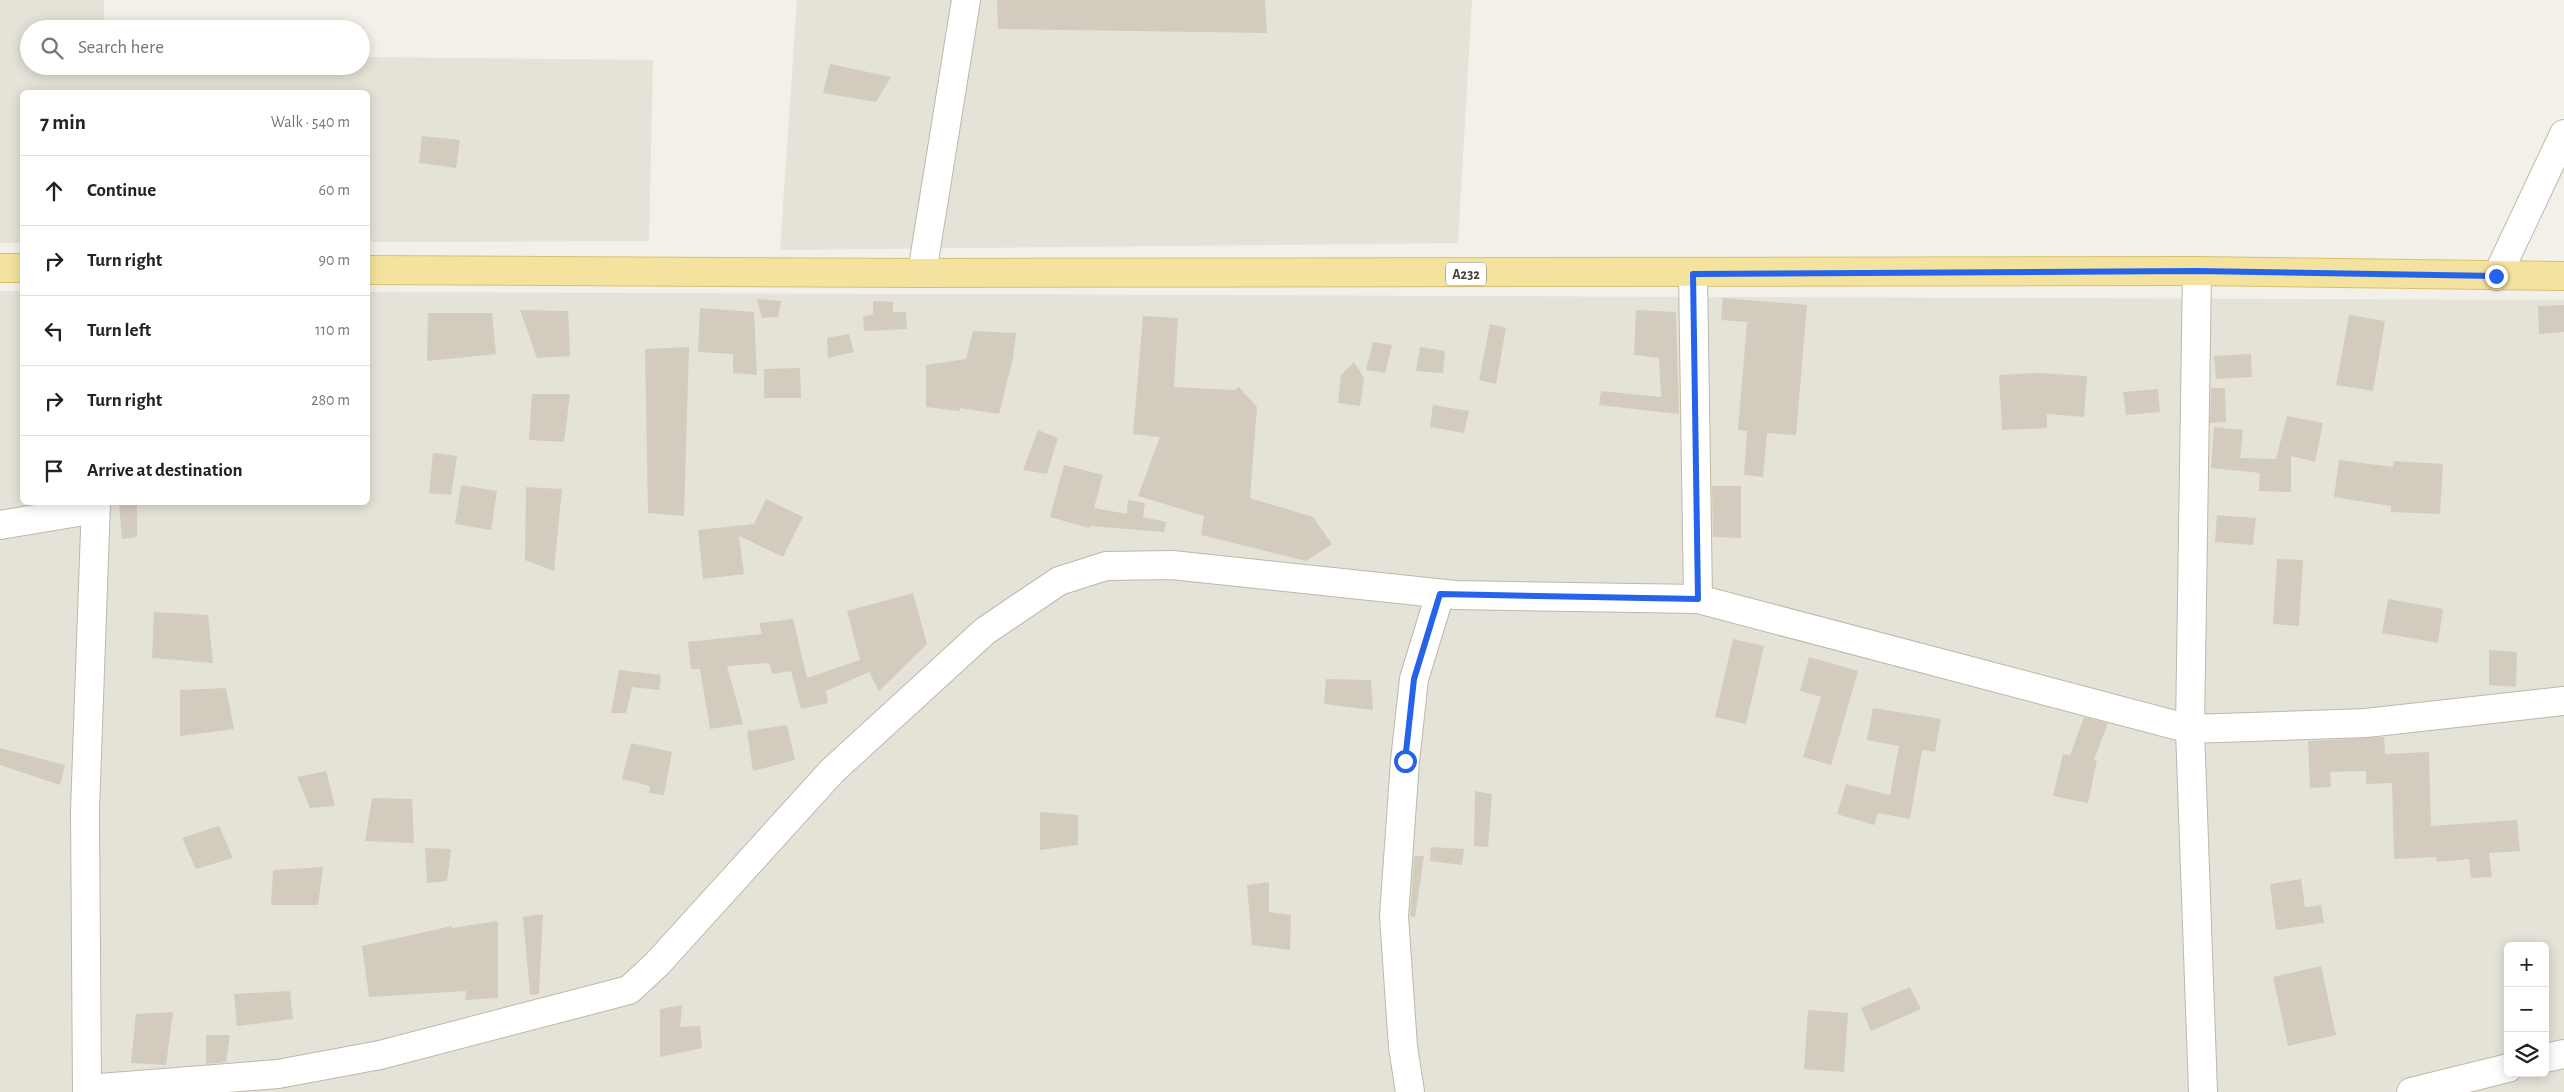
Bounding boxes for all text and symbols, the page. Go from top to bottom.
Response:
search box [20,20,370,75]
icon: search [38,34,66,62]
text: Search here [78,38,164,57]
text: 7 min [40,112,86,133]
text: Walk · 540 m [271,114,350,130]
icon: ahead [40,177,68,205]
text: Continue [87,181,156,200]
text: 60 m [319,182,350,198]
icon: right [40,247,68,275]
text: Turn right [87,251,162,270]
text: 90 m [319,252,350,268]
road number: A232 [1446,262,1486,286]
route end [2485,265,2508,288]
icon: left [40,317,68,345]
text: Turn left [87,321,151,340]
text: 110 m [315,322,350,338]
icon: right [40,387,68,415]
text: Turn right [87,391,162,410]
text: 280 m [311,392,350,408]
icon: arrive [40,457,68,485]
text: Arrive at destination [87,461,243,480]
route start [1394,750,1417,773]
map controls [2504,942,2549,1077]
button: + [2504,942,2549,987]
button: − [2504,987,2549,1032]
button: layers [2504,1032,2549,1077]

